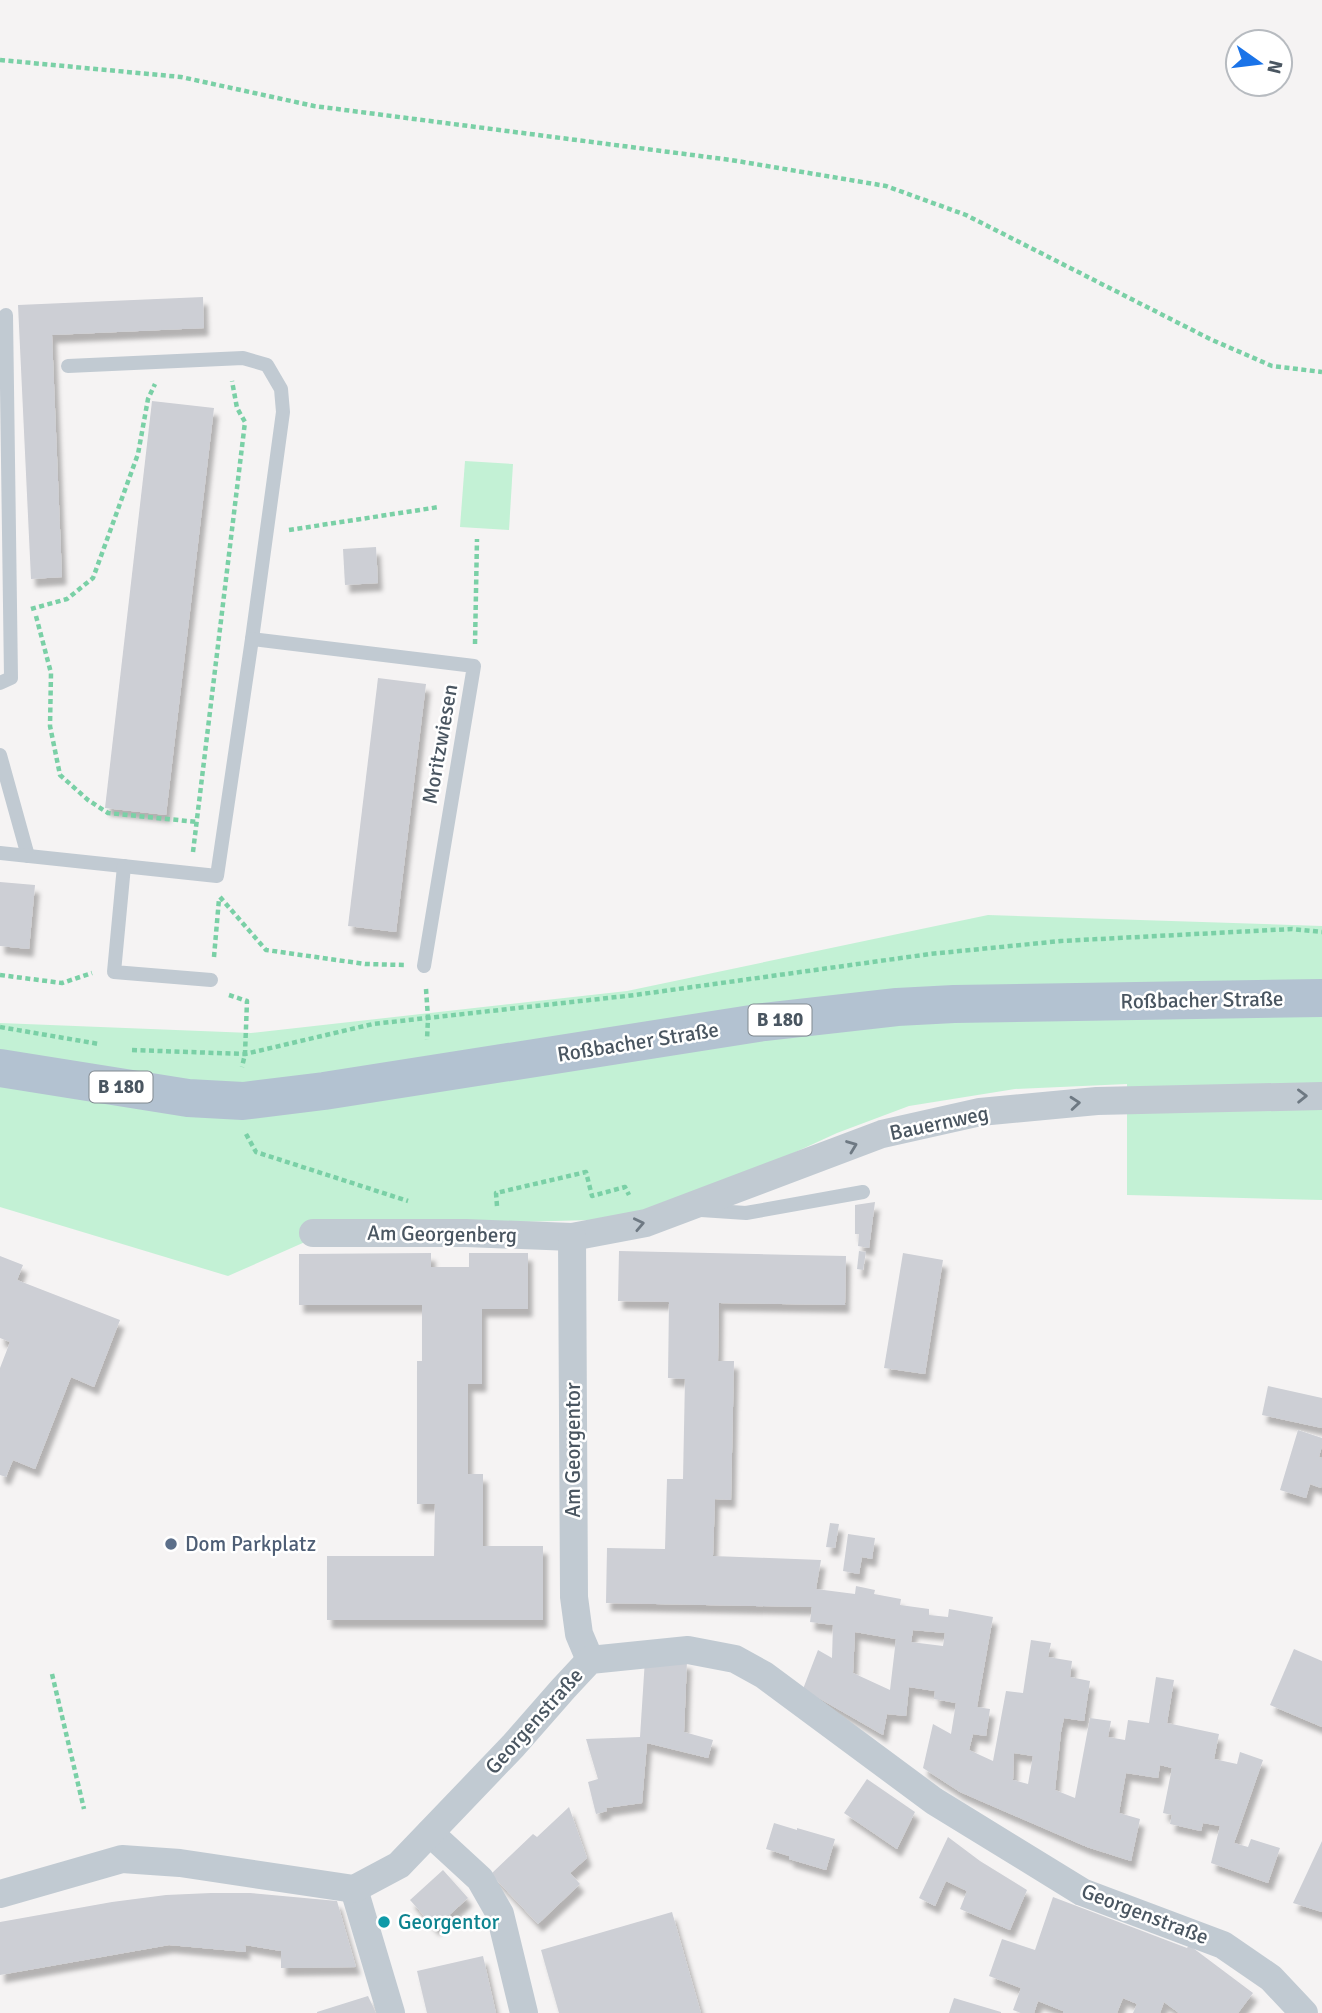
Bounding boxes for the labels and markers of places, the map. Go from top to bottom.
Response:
place label: Dom Parkplatz [185,1531,316,1557]
marker: Dom Parkplatz [163,1536,179,1552]
place label: Georgentor [398,1909,500,1935]
marker: Georgentor [376,1914,392,1930]

